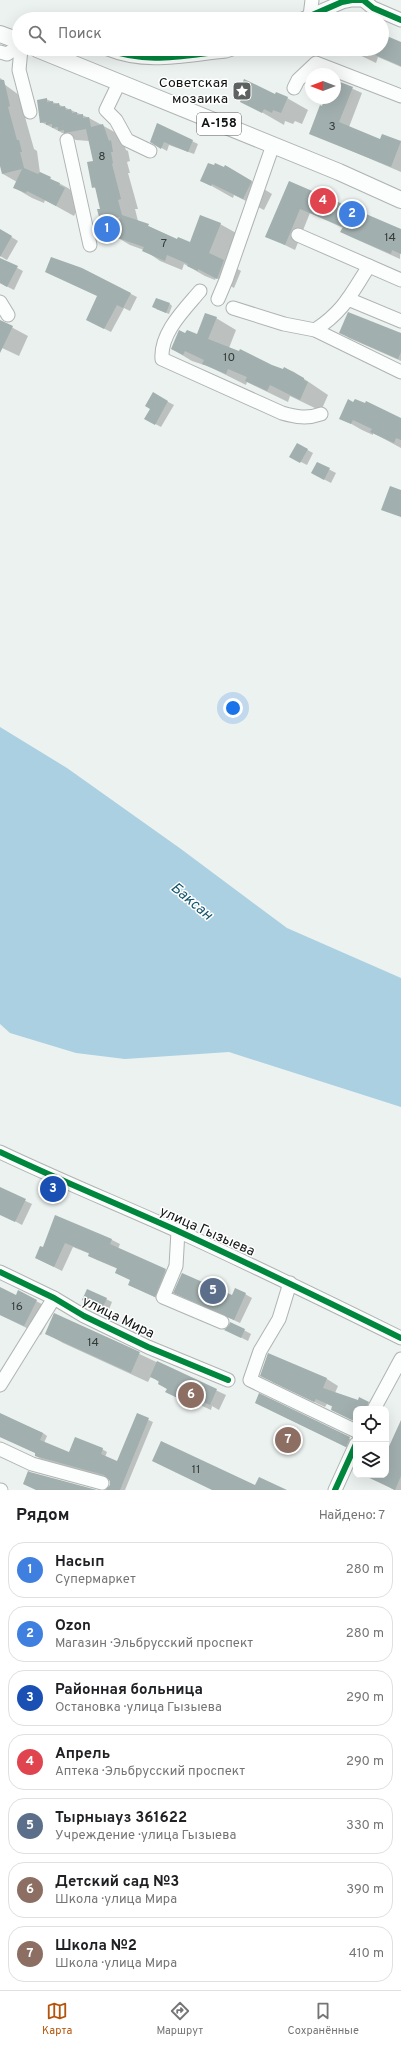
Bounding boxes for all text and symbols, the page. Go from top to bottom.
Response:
search box [12,12,389,56]
icon: search [26,23,48,45]
text: Поиск [58,25,102,44]
north arrow [305,68,341,104]
place label: Советская мозаика [159,75,228,108]
place icon: Советская мозаика [231,80,253,102]
road number: А-158 [197,113,241,135]
house number: 3 [328,119,336,135]
house number: 8 [98,149,106,165]
pin: 4 [310,186,336,216]
pin: 2 [339,199,365,229]
pin: 1 [94,214,120,244]
house number: 14 [384,230,396,246]
house number: 7 [161,236,167,252]
house number: 10 [223,350,235,366]
your location [223,698,243,718]
water label: Баксан [166,879,216,925]
pin: 3 [40,1174,66,1204]
street label: улица Гызыева [157,1203,257,1261]
pin: 5 [200,1276,226,1306]
street label: улица Мира [79,1293,157,1343]
house number: 16 [11,1299,23,1315]
house number: 14 [87,1335,99,1351]
pin: 6 [178,1380,204,1410]
map controls [353,1406,389,1478]
button: locate [353,1406,389,1442]
pin: 7 [275,1425,301,1455]
button: layers [353,1442,389,1478]
house number: 11 [192,1462,200,1478]
text: Рядом [16,1505,69,1527]
text: Найдено: 7 [319,1508,385,1524]
text: Насып [55,1553,104,1572]
text: 1 [27,1562,33,1578]
text: 280 m [346,1562,384,1578]
text: Супермаркет [55,1572,136,1588]
text: Ozon [55,1617,91,1636]
text: 2 [26,1626,34,1642]
text: 280 m [346,1626,384,1642]
text: Магазин · Эльбрусский проспект [55,1636,253,1652]
text: Районная больница [55,1681,203,1700]
text: 3 [26,1690,34,1706]
text: 290 m [346,1690,384,1706]
text: Остановка · улица Гызыева [55,1700,222,1716]
text: Апрель [55,1745,110,1764]
text: 4 [26,1754,34,1770]
text: 290 m [346,1754,384,1770]
text: Аптека · Эльбрусский проспект [55,1764,245,1780]
text: Тырныауз 361622 [55,1809,187,1828]
text: 5 [26,1818,34,1834]
text: 330 m [346,1818,384,1834]
text: Учреждение · улица Гызыева [55,1828,236,1844]
text: Детский сад №3 [55,1873,179,1892]
text: 6 [26,1882,34,1898]
text: 390 m [346,1882,384,1898]
text: Школа · улица Мира [55,1892,177,1908]
text: Школа №2 [55,1937,137,1956]
text: 7 [27,1946,33,1962]
text: 410 m [349,1946,384,1962]
text: Школа · улица Мира [55,1956,177,1972]
tab: Карта [42,2000,72,2038]
tab: Маршрут [156,2000,203,2038]
tab: Сохранённые [288,2000,359,2038]

